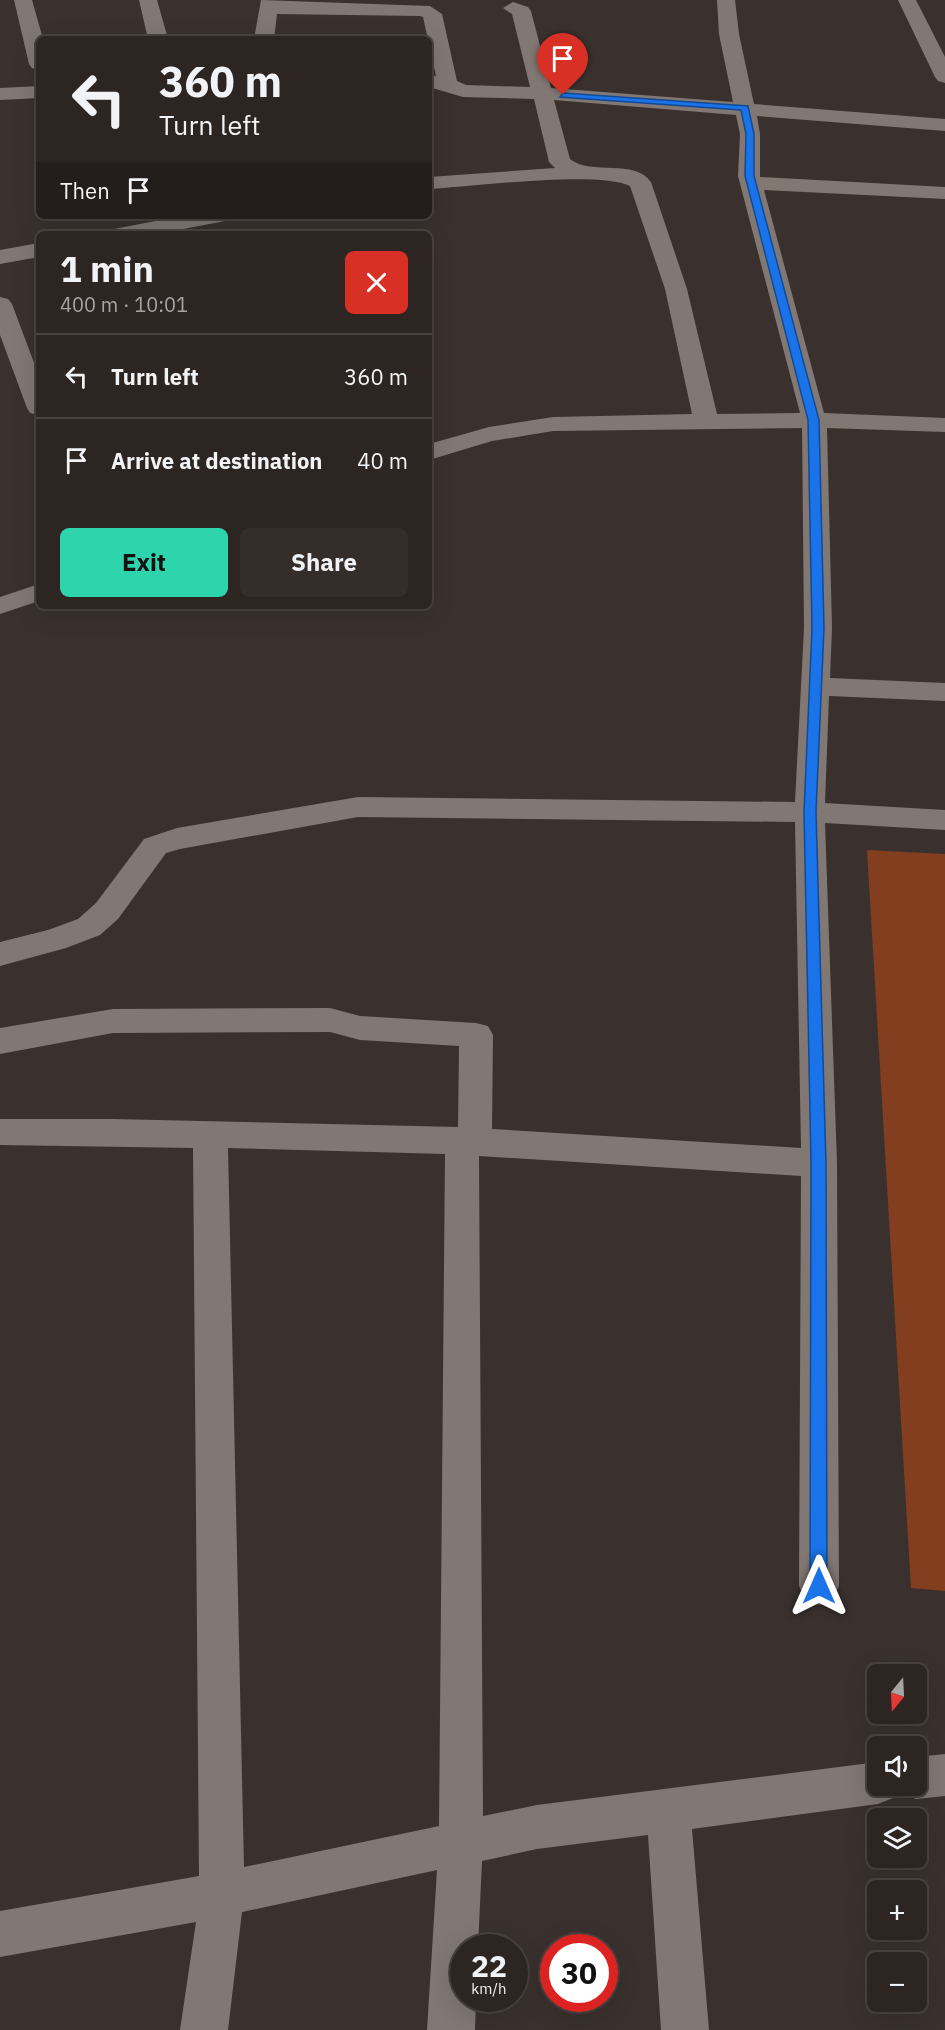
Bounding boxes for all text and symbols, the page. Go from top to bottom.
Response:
pin [537,33,588,95]
icon: arrive [546,42,579,75]
text: 360 m [159,54,282,109]
icon: left [60,60,138,138]
text: Turn left [159,107,260,142]
icon: arrive [122,174,155,207]
text: Then [60,176,110,205]
text: 1 min [60,245,154,292]
button: close [345,251,408,314]
text: 400 m · 10:01 [60,291,188,318]
icon: left [60,360,93,393]
text: Turn left [111,362,199,391]
text: 360 m [344,362,408,391]
icon: arrive [60,444,93,477]
text: Arrive at destination [111,446,322,475]
text: 40 m [357,446,408,475]
button: Exit [60,528,228,597]
button: Share [240,528,408,597]
position arrow [787,1554,851,1618]
north arrow [867,1664,927,1724]
map controls [867,1664,927,2012]
button: sound [867,1736,927,1796]
button: layers [867,1808,927,1868]
button: + [867,1880,927,1940]
speed limit sign: 30 [540,1934,618,2012]
text: 22 [471,1946,507,1985]
button: − [867,1952,927,2012]
text: km/h [471,1979,507,1998]

